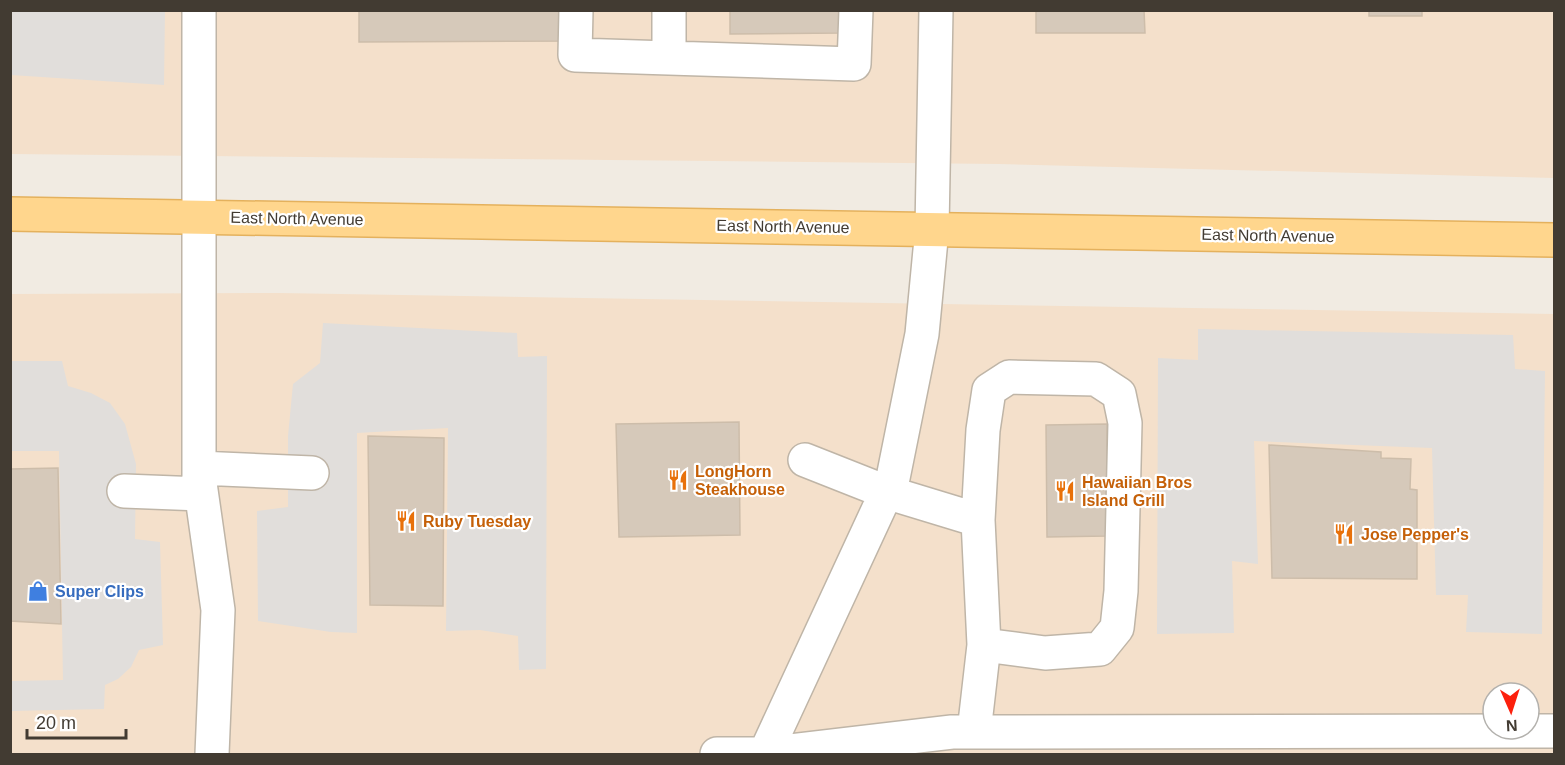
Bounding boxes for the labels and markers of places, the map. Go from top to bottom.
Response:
place label: LongHorn Steakhouse [695,463,785,498]
restaurant icon: LongHorn Steakhouse [666,468,690,492]
place label: Hawaiian Bros Island Grill [1082,474,1192,509]
restaurant icon: Hawaiian Bros Island Grill [1053,479,1077,503]
restaurant icon: Ruby Tuesday [394,509,418,533]
place label: Ruby Tuesday [423,513,531,530]
restaurant icon: Jose Pepper's [1332,522,1356,546]
place label: Jose Pepper's [1361,526,1469,543]
shop icon: Super Clips [26,579,50,603]
place label: Super Clips [55,583,144,600]

